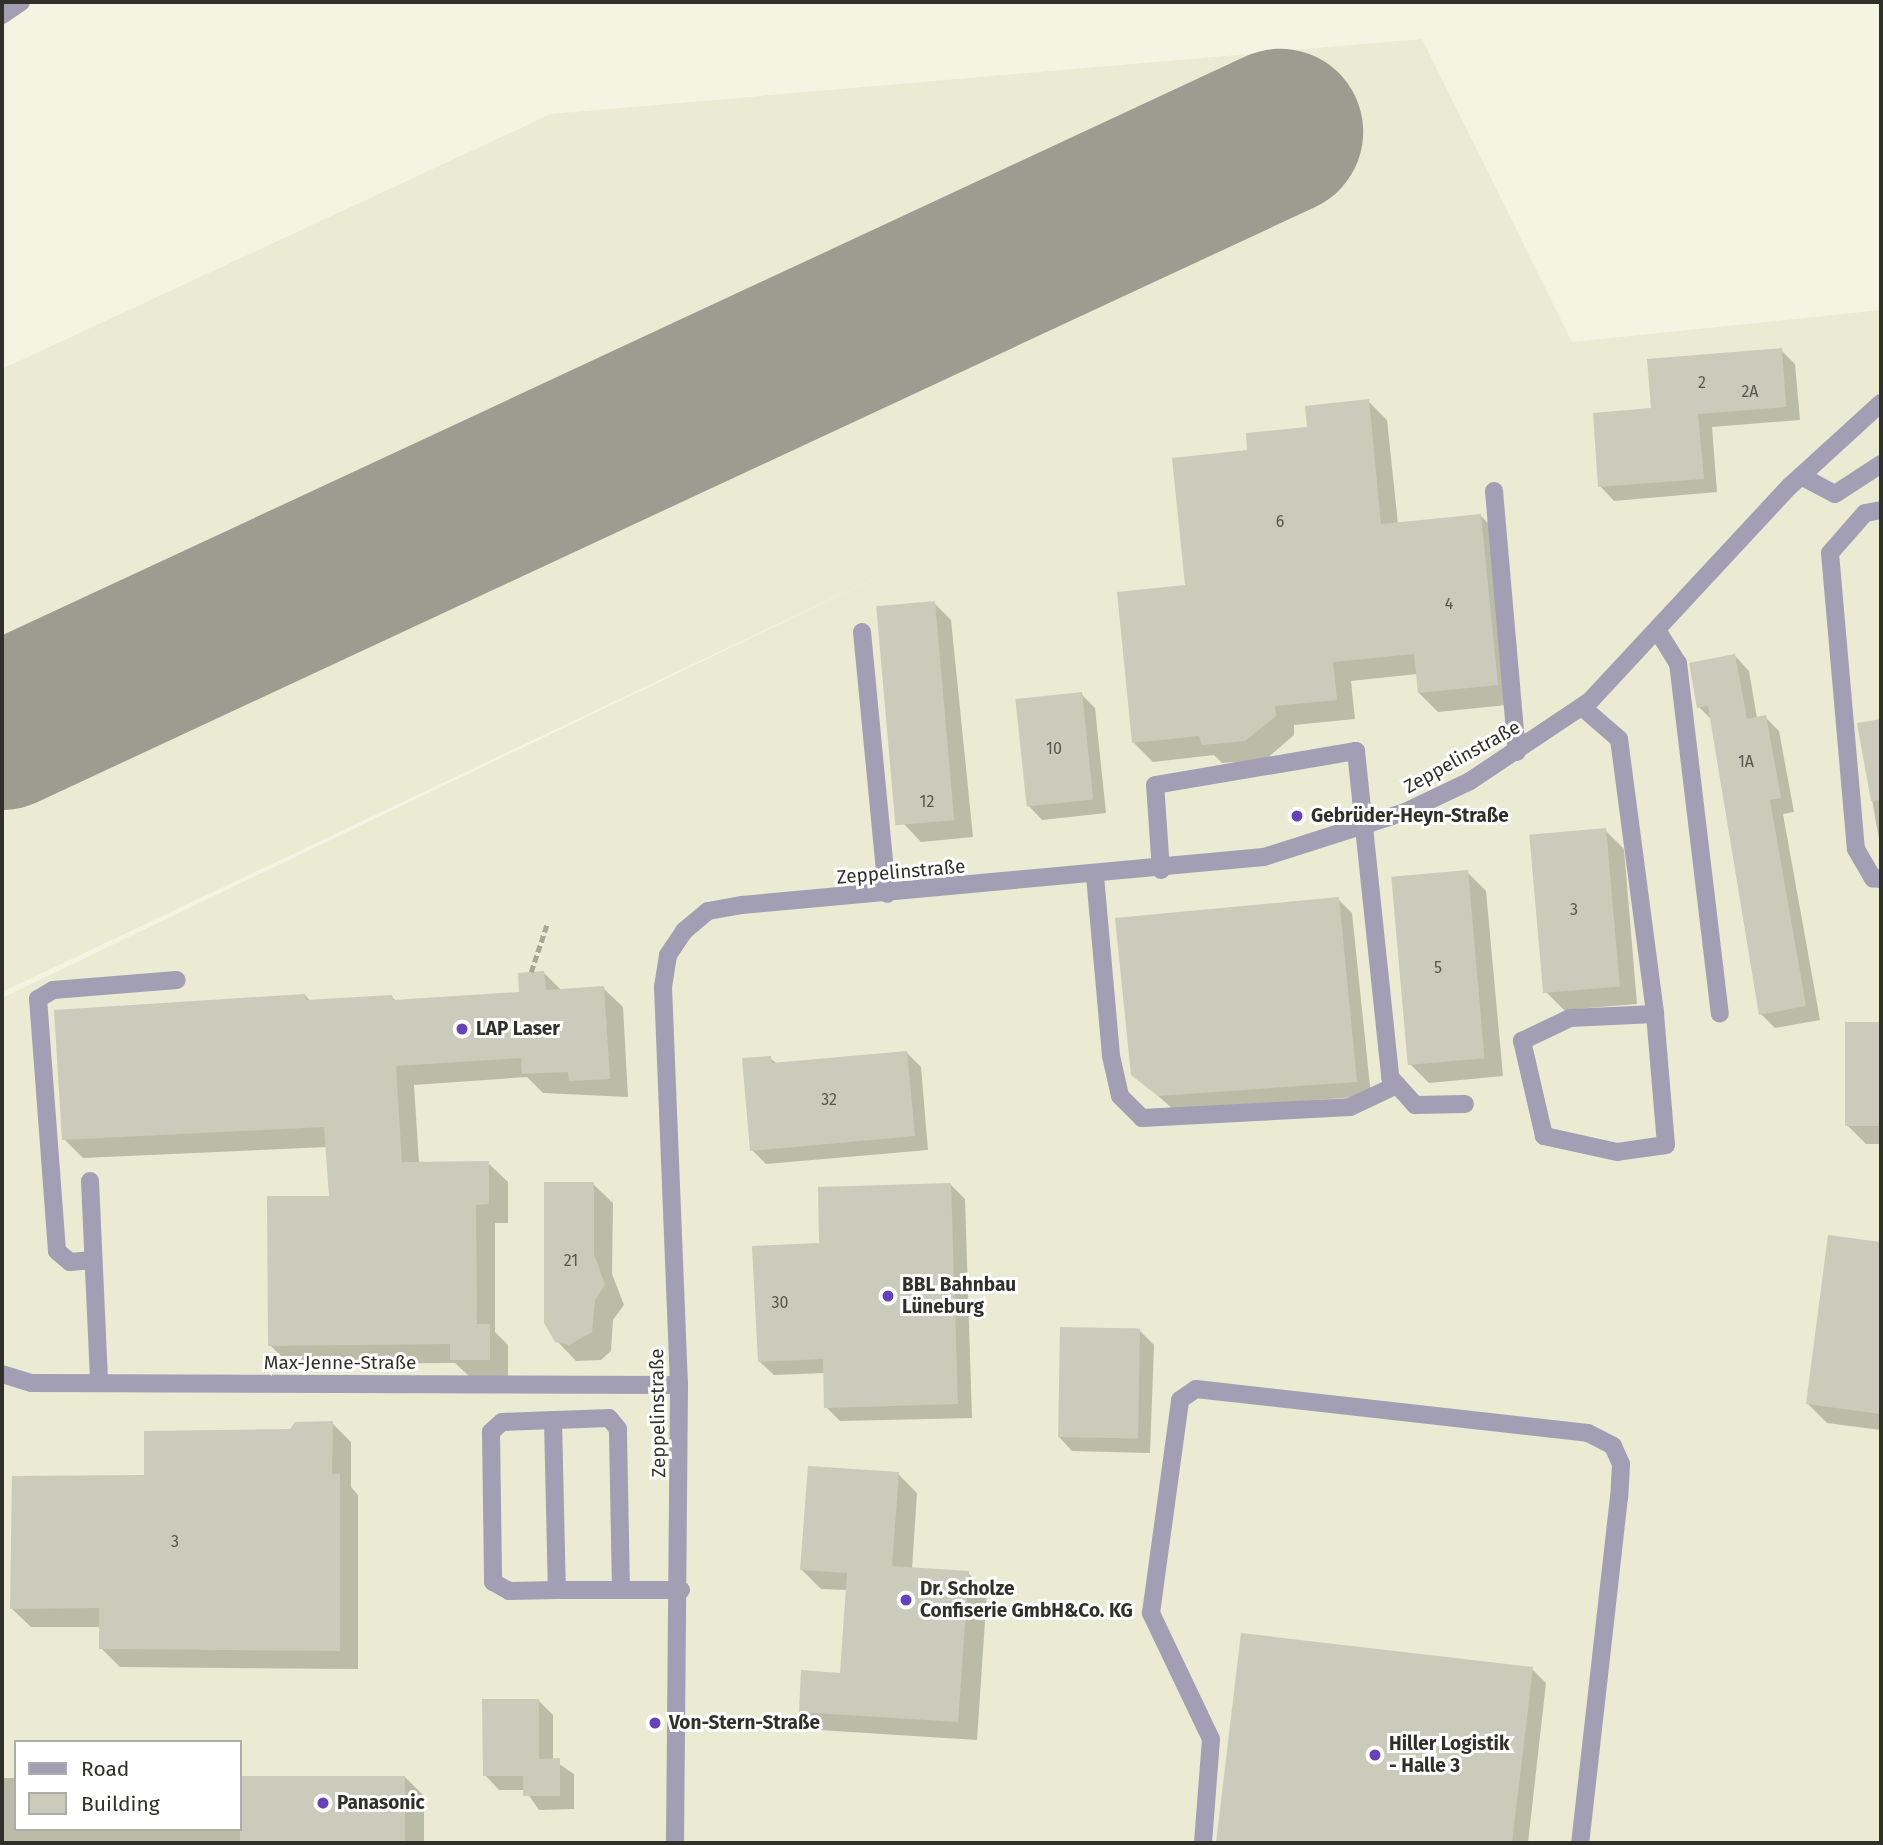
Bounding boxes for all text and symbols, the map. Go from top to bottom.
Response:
house number: 2 [1698,373,1706,393]
house number: 2A [1741,382,1759,402]
house number: 6 [1276,512,1284,532]
house number: 4 [1445,594,1453,614]
street label: Zeppelinstraße [1400,716,1524,798]
house number: 10 [1046,739,1062,759]
house number: 1A [1738,752,1754,772]
house number: 12 [920,792,934,812]
place label: Gebrüder-Heyn-Straße [1311,805,1509,827]
marker: Gebrüder-Heyn-Straße [1289,808,1305,824]
street label: Zeppelinstraße [836,855,966,889]
house number: 3 [1570,900,1578,920]
house number: 5 [1434,958,1442,978]
place label: LAP Laser [476,1018,560,1040]
marker: LAP Laser [454,1021,470,1037]
house number: 32 [821,1090,837,1110]
house number: 21 [564,1251,578,1271]
place label: BBL Bahnbau Lüneburg [902,1274,1016,1318]
marker: BBL Bahnbau Lüneburg [880,1288,896,1304]
house number: 30 [772,1293,788,1313]
street label: Zeppelinstraße [645,1348,671,1478]
street label: Max-Jenne-Straße [264,1352,416,1374]
house number: 3 [171,1532,179,1552]
place label: Dr. Scholze Confiserie GmbH&Co. KG [920,1578,1133,1622]
marker: Dr. Scholze Confiserie GmbH&Co. KG [898,1592,914,1608]
place label: Von-Stern-Straße [669,1712,820,1734]
marker: Von-Stern-Straße [647,1715,663,1731]
place label: Hiller Logistik - Halle 3 [1389,1733,1509,1777]
legend [14,1740,242,1831]
marker: Hiller Logistik - Halle 3 [1367,1747,1383,1763]
text: Road [81,1756,129,1782]
text: Building [81,1791,160,1817]
place label: Panasonic [337,1792,425,1814]
marker: Panasonic [315,1795,331,1811]

